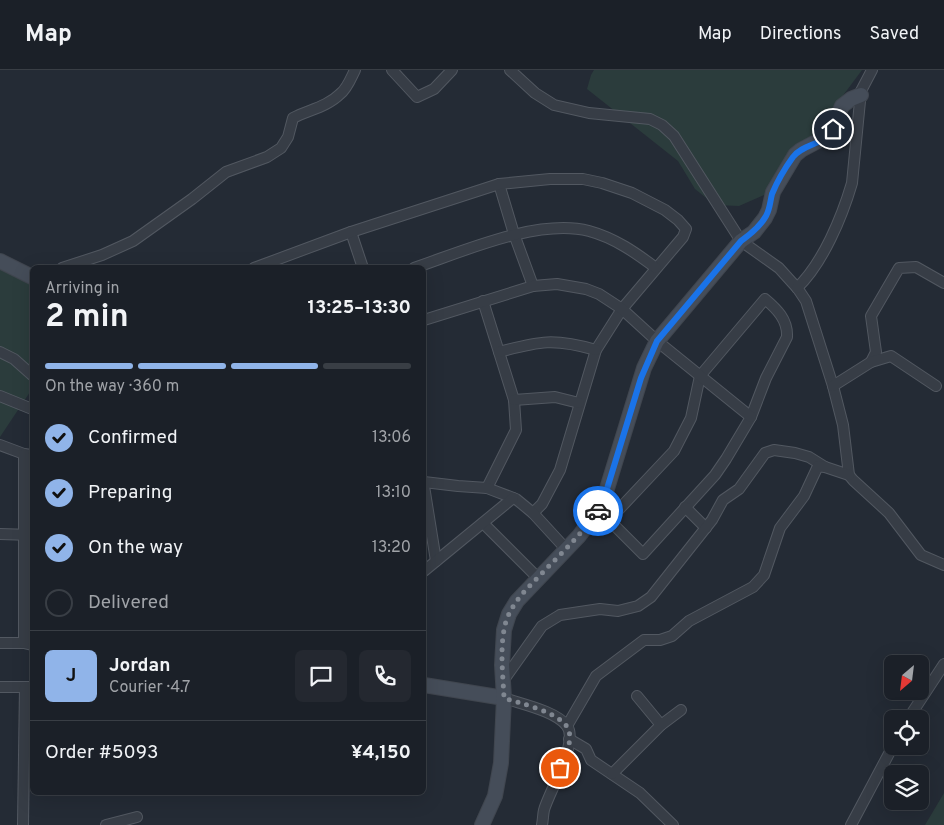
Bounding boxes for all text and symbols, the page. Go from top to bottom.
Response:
text: Map [25,20,72,50]
text: Map [698,23,732,46]
text: Directions [760,23,842,46]
text: Saved [870,23,919,46]
pin [812,108,854,150]
icon: home [819,115,847,143]
text: Arriving in [45,279,120,299]
text: 13:25–13:30 [307,296,411,320]
text: 2 min [45,298,129,338]
text: On the way · 360 m [45,377,179,397]
icon: check [45,424,73,452]
text: Confirmed [88,426,178,450]
text: 13:06 [372,428,411,448]
icon: check [45,479,73,507]
text: Preparing [88,481,172,505]
text: 13:10 [376,483,411,503]
courier [573,486,623,536]
icon: car [584,497,612,525]
icon: check [45,534,73,562]
text: On the way [88,536,183,560]
text: 13:20 [372,538,411,558]
text: Delivered [88,591,169,615]
button: chat [295,650,347,702]
button: phone [359,650,411,702]
text: Jordan [109,654,171,678]
north arrow [884,655,929,700]
map controls [884,655,929,810]
text: J [66,664,76,688]
text: Courier · 4.7 [109,678,190,698]
button: locate [884,710,929,755]
text: Order #5093 [45,741,159,765]
text: ¥4,150 [351,741,411,765]
pin [539,747,581,789]
icon: bag [546,754,574,782]
button: layers [884,765,929,810]

